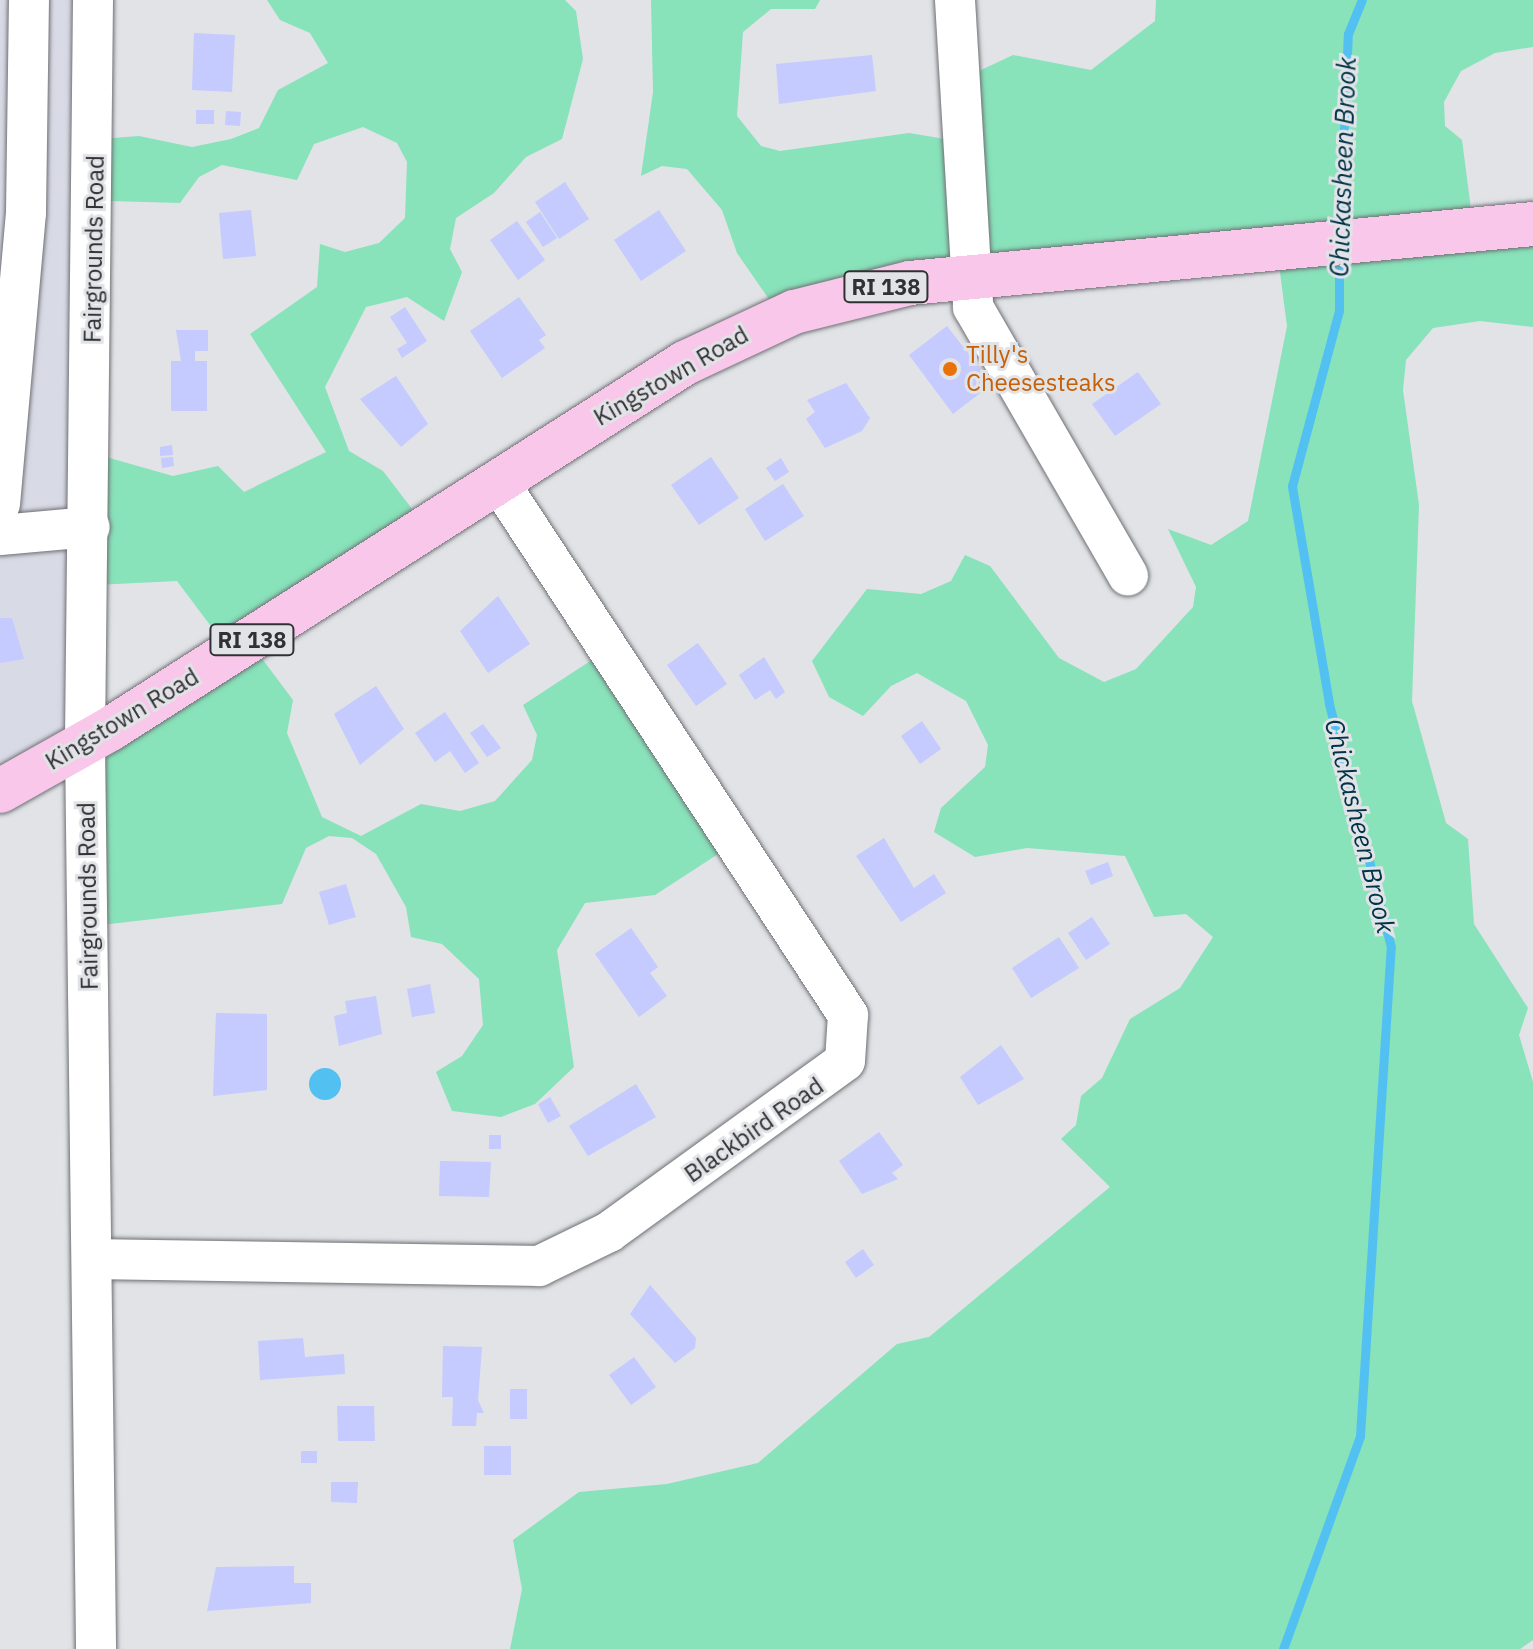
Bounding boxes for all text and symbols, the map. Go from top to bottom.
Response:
water label: Chickasheen Brook [1324,56,1362,278]
street label: Fairgrounds Road [78,155,110,343]
road number: RI 138 [842,269,930,305]
street label: Kingstown Road [589,320,753,432]
place label: Tilly's Cheesesteaks [966,341,1116,397]
marker: Tilly's Cheesesteaks [941,360,959,378]
road number: RI 138 [208,622,296,658]
street label: Kingstown Road [40,662,204,776]
water label: Chickasheen Brook [1318,715,1402,937]
street label: Fairgrounds Road [72,802,104,990]
street label: Blackbird Road [679,1071,829,1189]

